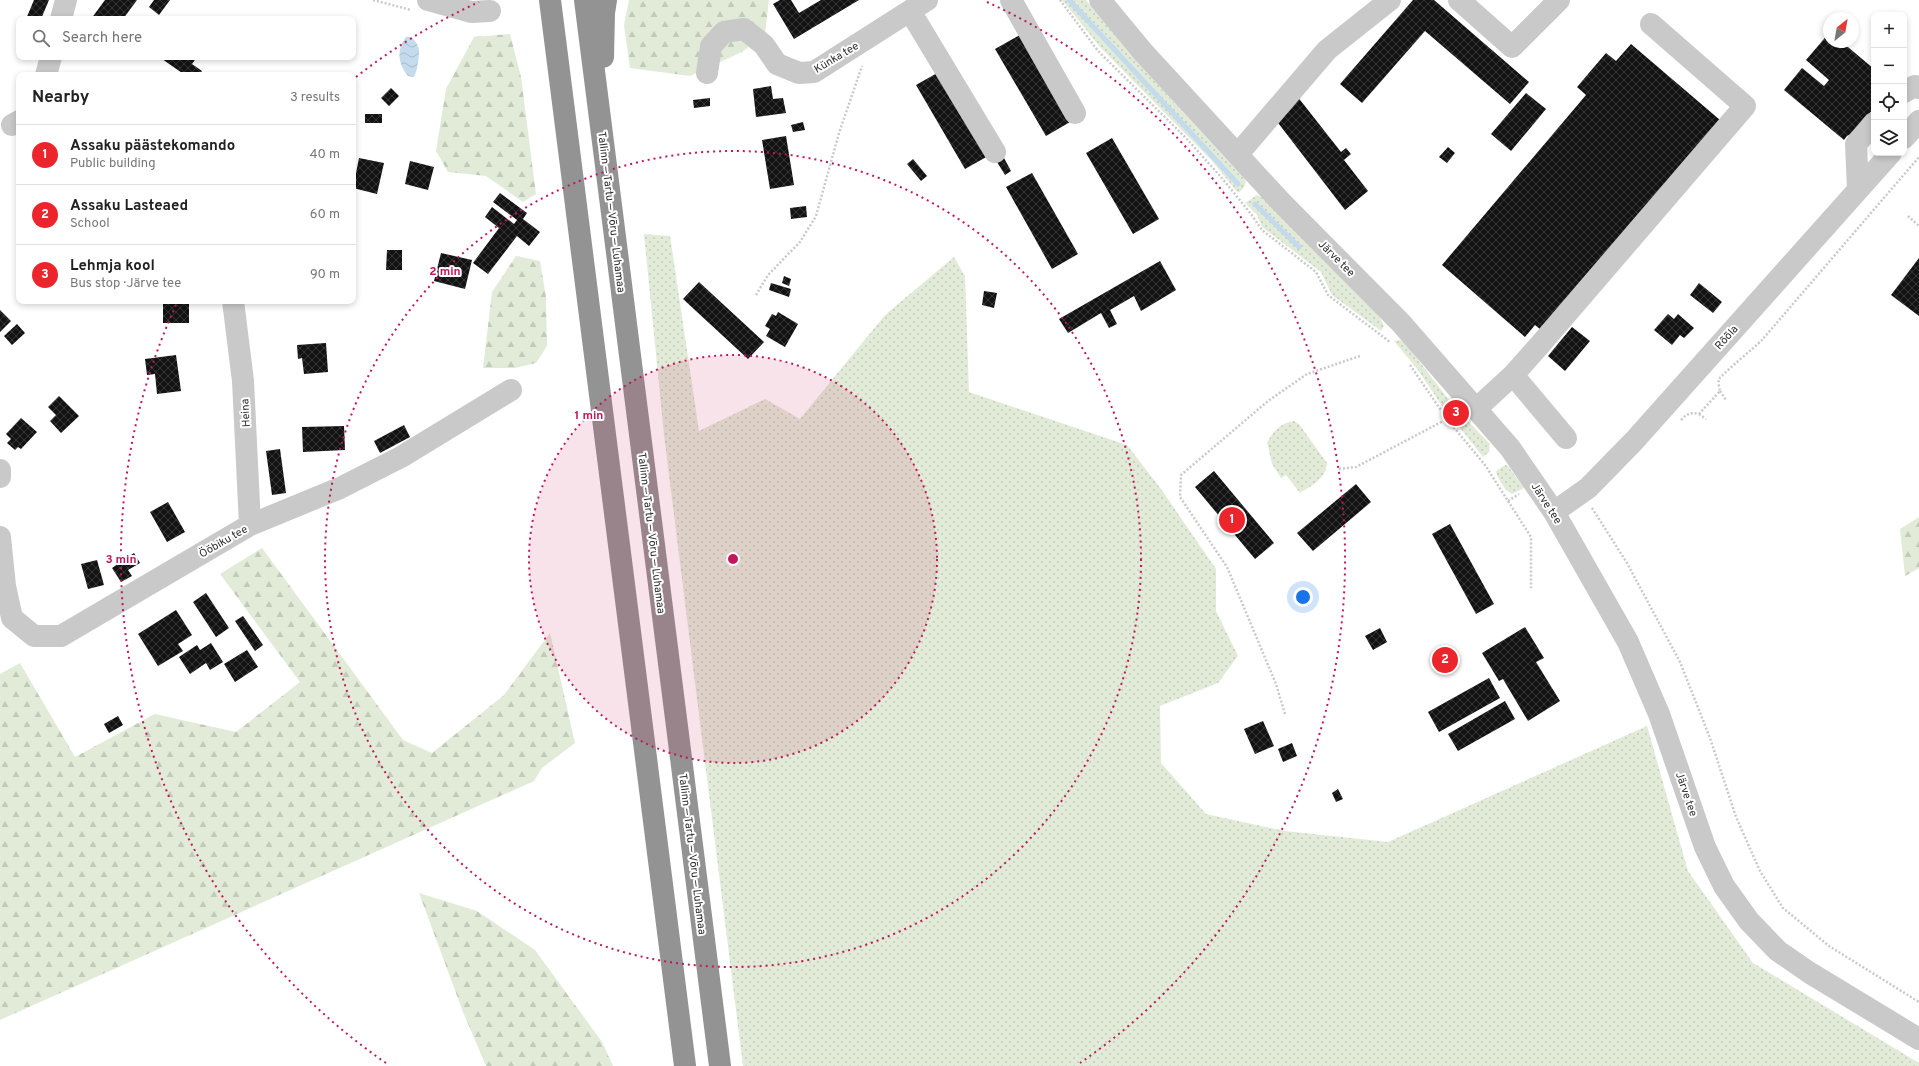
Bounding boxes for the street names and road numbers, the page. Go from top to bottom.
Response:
street label: Künka tee [812,39,861,77]
street label: Tallinn — Tartu — Võru — Luhamaa [594,131,628,294]
street label: Järve tee [1315,237,1358,280]
street label: Rõõla [1712,322,1742,353]
street label: Heina [238,398,254,428]
street label: Tallinn — Tartu — Võru — Luhamaa [634,452,668,615]
street label: Järve tee [1528,480,1565,527]
street label: Ööbiku tee [196,521,250,561]
street label: Järve tee [1672,770,1700,819]
street label: Tallinn — Tartu — Võru — Luhamaa [675,773,709,936]

